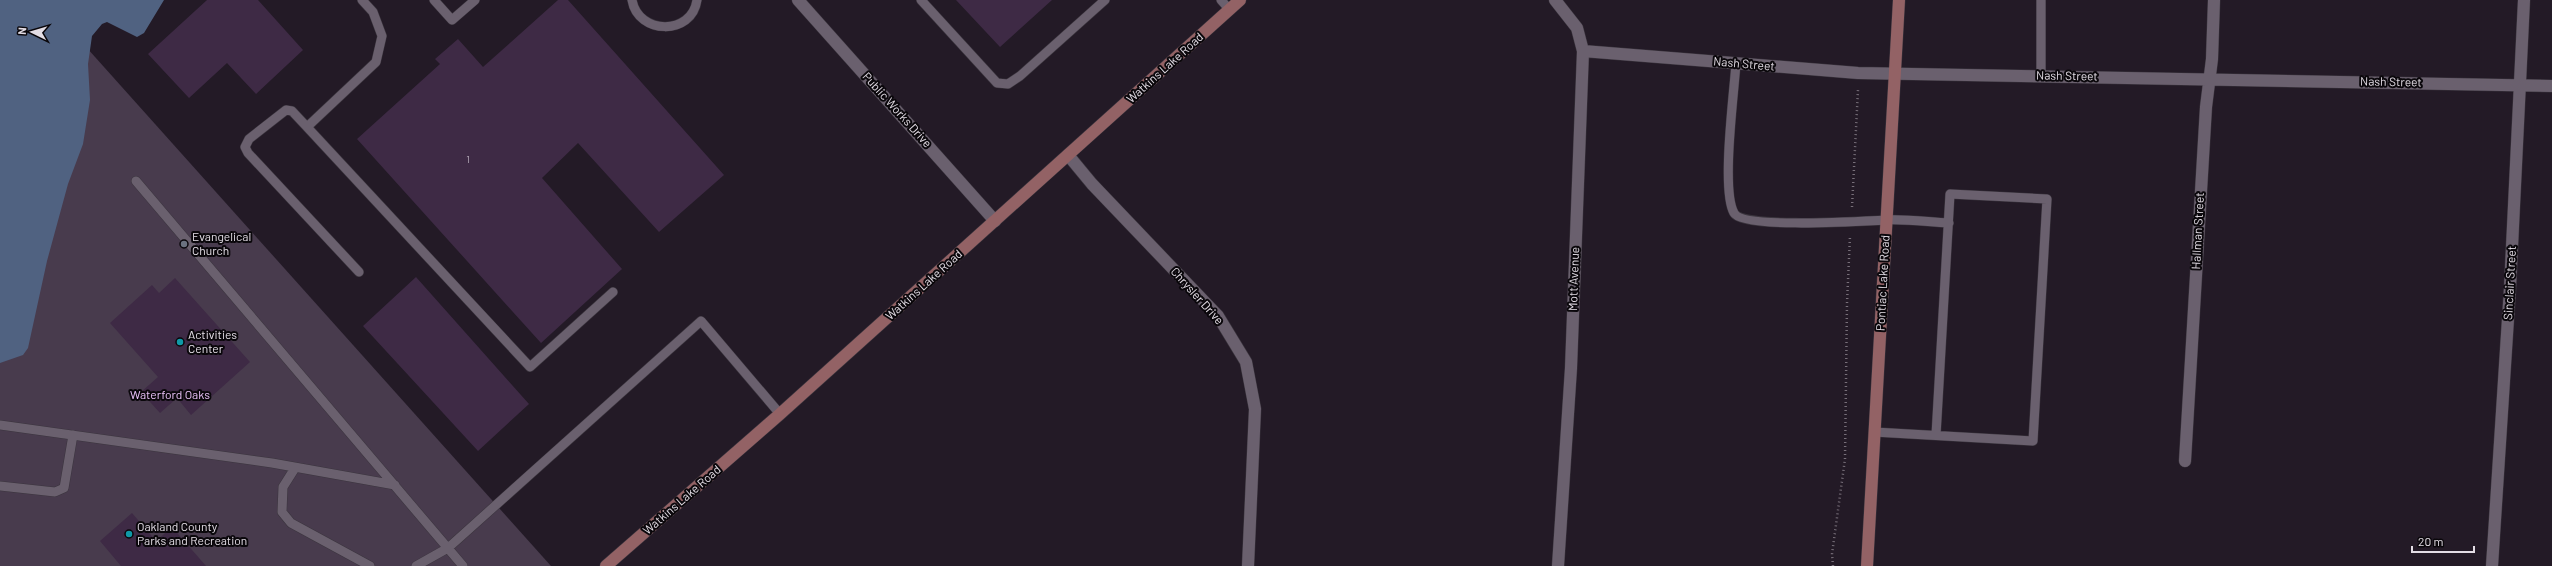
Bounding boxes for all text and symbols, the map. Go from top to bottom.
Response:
north arrow [12,12,52,52]
text: N [15,27,28,35]
street label: Watkins Lake Road [1123,29,1205,105]
street label: Nash Street [1713,53,1775,73]
street label: Nash Street [2036,67,2098,83]
street label: Public Works Drive [860,69,935,150]
street label: Nash Street [2360,73,2422,89]
house number: 1 [466,153,470,165]
street label: Hallman Street [2188,192,2206,270]
place label: Evangelical Church [192,229,251,257]
street label: Pontiac Lake Road [1872,235,1892,331]
marker: Evangelical Church [179,239,189,249]
street label: Watkins Lake Road [882,246,964,322]
street label: Sinclair Street [2500,246,2518,320]
street label: Mott Avenue [1565,247,1581,311]
street label: Chrysler Drive [1168,264,1227,327]
place label: Activities Center [188,327,237,355]
marker: Activities Center [175,337,185,347]
park label: Waterford Oaks [130,387,210,401]
street label: Watkins Lake Road [640,462,723,537]
place label: Oakland County Parks and Recreation [137,519,247,547]
scale bar [2412,528,2474,554]
marker: Oakland County Parks and Recreation [124,529,134,539]
text: 20 m [2418,534,2444,548]

